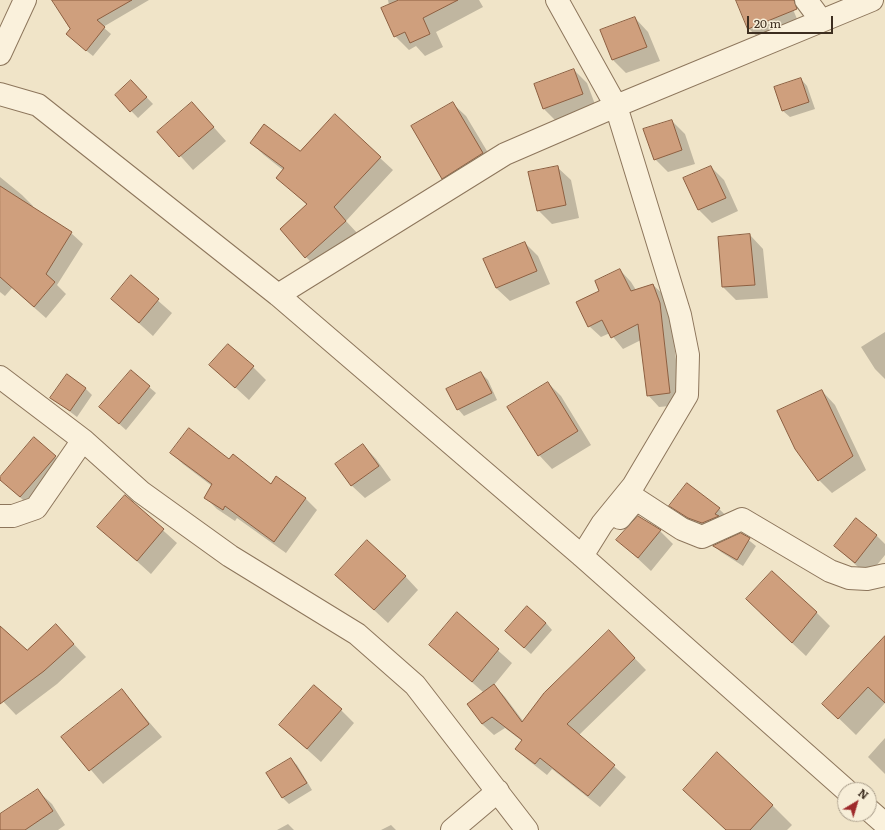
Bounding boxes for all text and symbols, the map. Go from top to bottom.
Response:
scale bar [749,8,835,34]
text: 20 m [754,14,781,32]
north arrow [837,782,877,822]
text: N [855,784,872,802]

